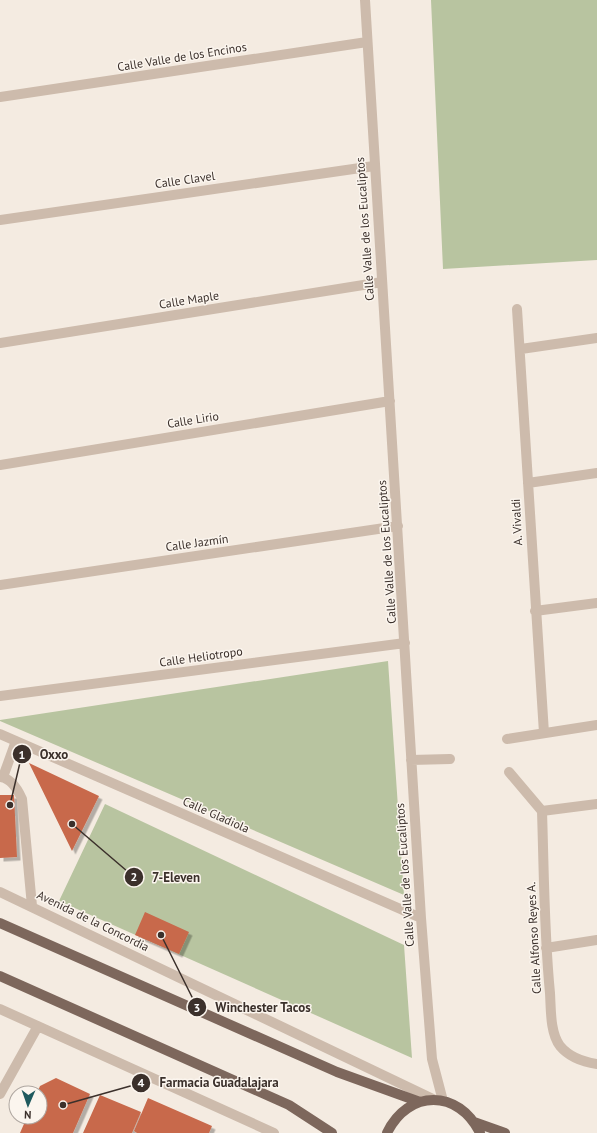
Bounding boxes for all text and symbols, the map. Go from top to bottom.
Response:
street label: Calle Valle de los Encinos [116,39,248,74]
street label: Calle Valle de los Eucaliptos [352,157,377,301]
street label: Calle Clavel [154,168,216,191]
street label: Calle Maple [158,287,220,312]
street label: Calle Lirio [166,408,220,431]
street label: Calle Valle de los Eucaliptos [374,480,399,624]
street label: A. Vivaldi [508,498,525,546]
street label: Calle Jazmín [165,531,229,554]
street label: Calle Heliotropo [158,643,243,670]
callout: Oxxo [12,742,76,767]
text: Oxxo [40,746,68,763]
text: 1 [19,747,25,762]
street label: Calle Gladiola [181,793,252,836]
street label: Calle Valle de los Eucaliptos [392,803,417,947]
callout: 7-Eleven [124,865,208,890]
text: 2 [131,869,137,884]
text: 7-Eleven [152,869,200,886]
street label: Calle Alfonso Reyes A. [523,882,544,994]
street label: Avenida de la Concordia [35,887,152,954]
callout: Winchester Tacos [187,995,319,1020]
text: Winchester Tacos [215,999,311,1016]
text: 3 [194,1000,200,1015]
callout: Farmacia Guadalajara [131,1070,287,1095]
text: Farmacia Guadalajara [159,1074,279,1091]
text: 4 [138,1075,145,1090]
north arrow [8,1085,48,1125]
text: N [24,1108,32,1122]

